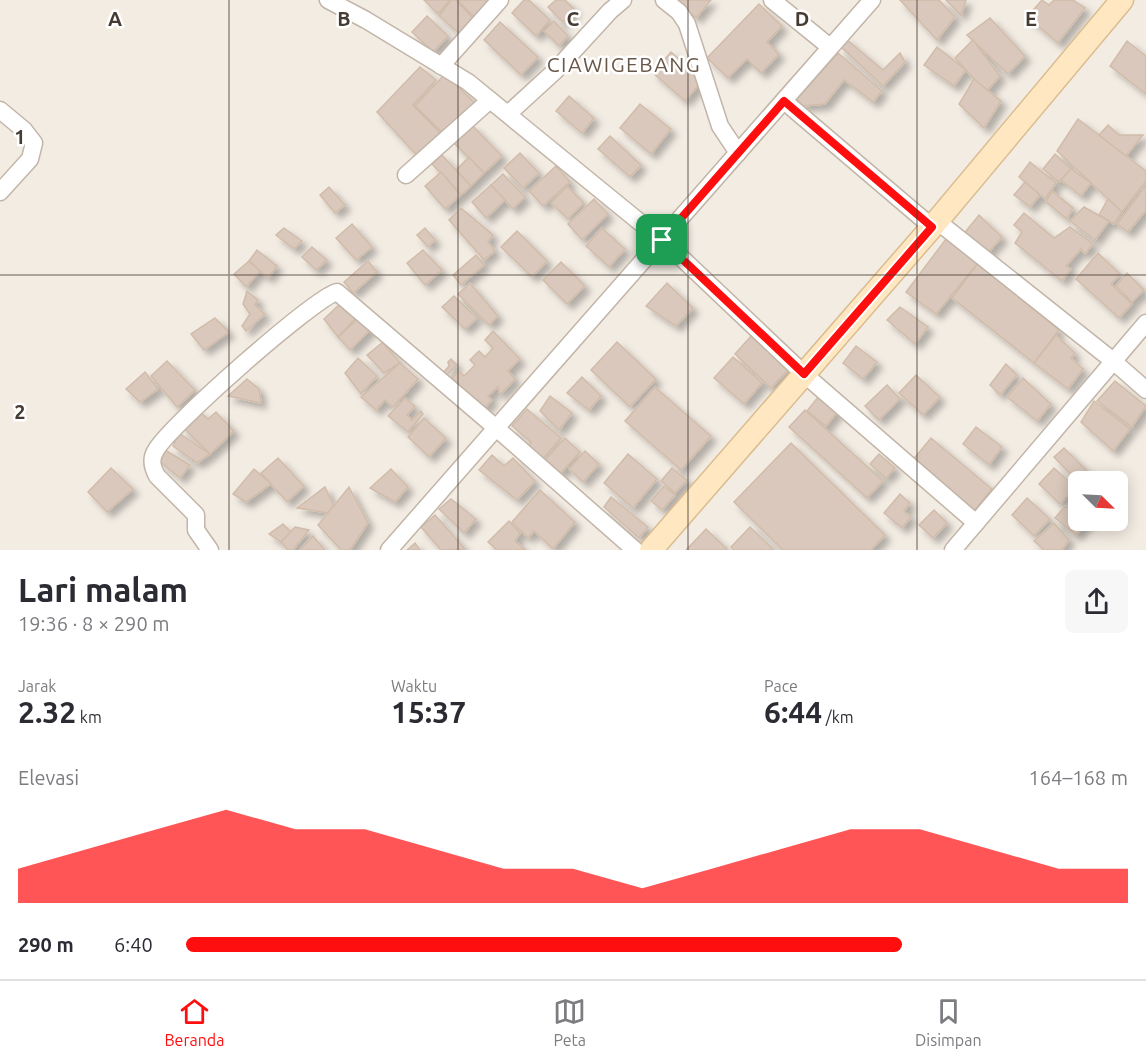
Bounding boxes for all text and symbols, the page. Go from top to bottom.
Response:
text: A [108,7,122,30]
text: B [337,7,351,30]
text: C [567,7,580,30]
text: D [795,7,809,30]
text: E [1025,7,1037,30]
district label: CIAWIGEBANG [547,52,701,76]
text: 1 [14,125,26,148]
pin [636,214,687,265]
icon: arrive [645,223,678,256]
text: 2 [14,400,26,423]
north arrow [1068,471,1128,531]
map controls [1068,471,1128,531]
button: share [1065,570,1128,633]
text: Lari malam [18,571,188,608]
text: 19:36 · 8 × 290 m [18,612,170,635]
text: Jarak [18,677,56,695]
text: Waktu [391,677,437,695]
text: Pace [764,677,798,695]
text: 2.32 [18,695,76,729]
text: 15:37 [391,695,466,729]
text: 6:44 [764,695,822,729]
text: km [76,708,102,726]
text: /km [822,708,854,726]
text: Elevasi [18,766,79,789]
text: 164–168 m [1029,766,1128,789]
text: 290 m [18,933,74,956]
text: 6:40 [114,933,153,956]
tab: Beranda [164,995,224,1049]
tab: Peta [553,995,586,1049]
tab: Disimpan [915,995,982,1049]

